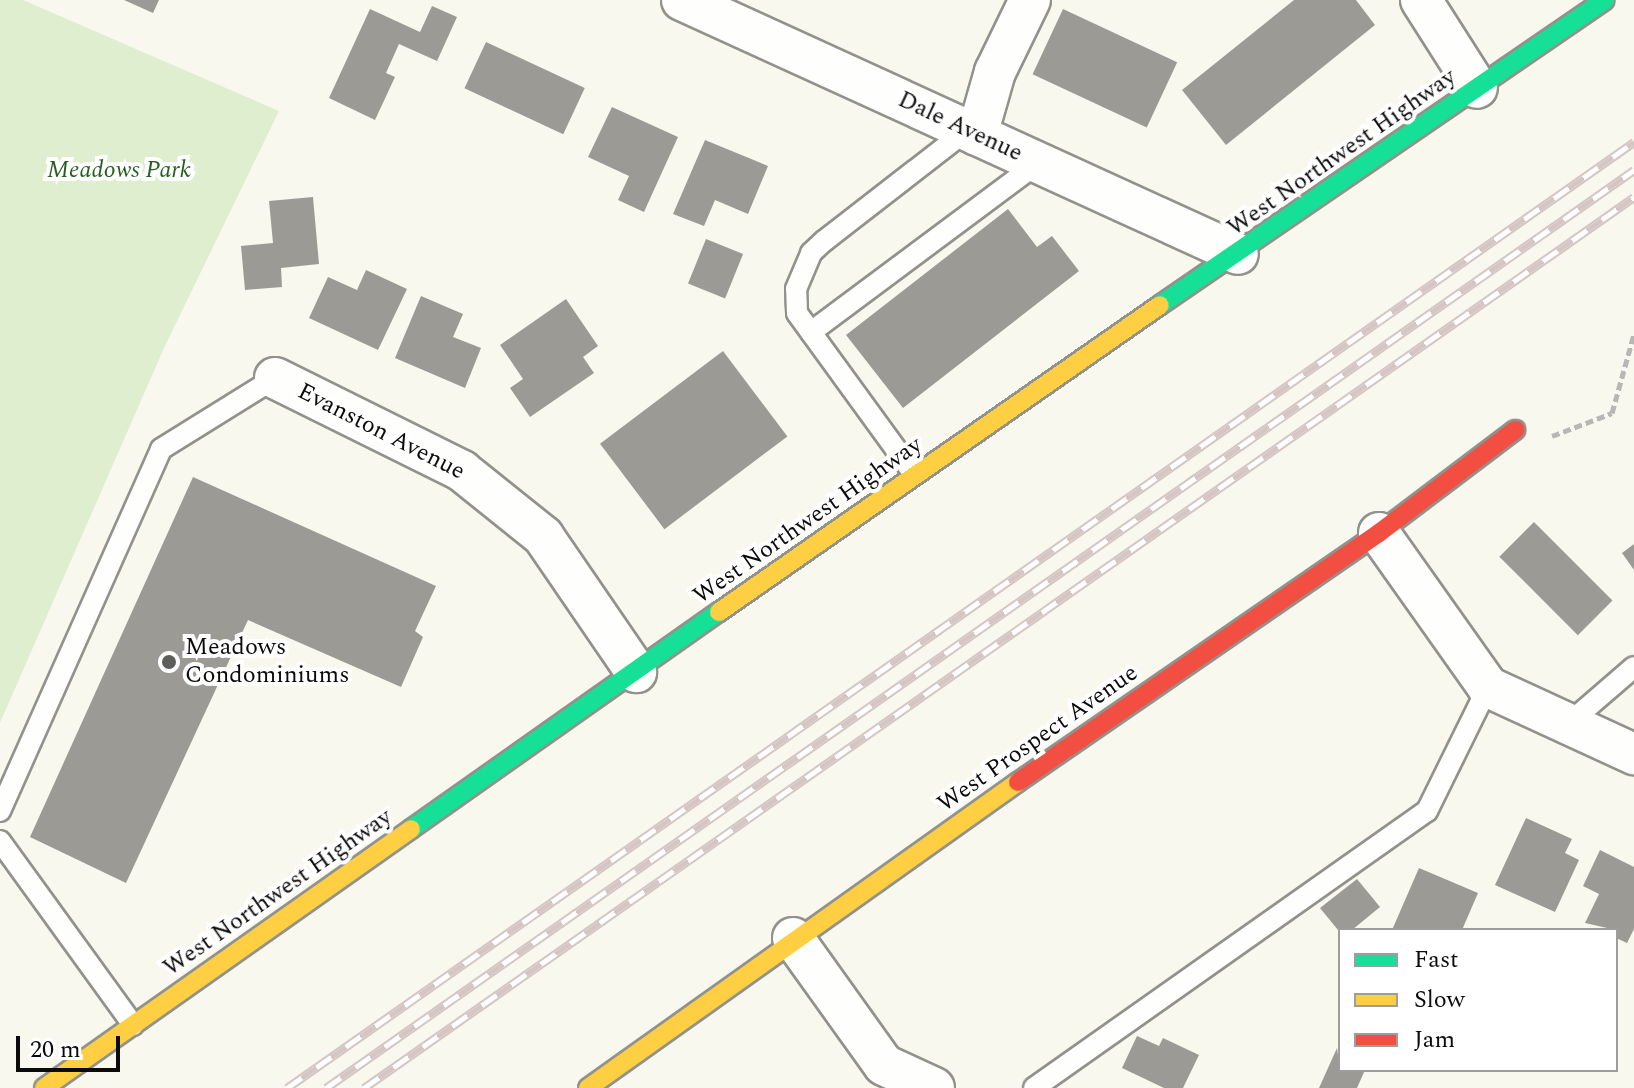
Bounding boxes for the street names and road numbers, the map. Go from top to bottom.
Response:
street label: West Northwest Highway [1222,63,1462,243]
street label: Dale Avenue [893,86,1027,168]
street label: Evanston Avenue [293,377,469,487]
street label: West Northwest Highway [688,431,928,611]
street label: West Prospect Avenue [932,659,1144,819]
street label: West Northwest Highway [158,803,398,983]

